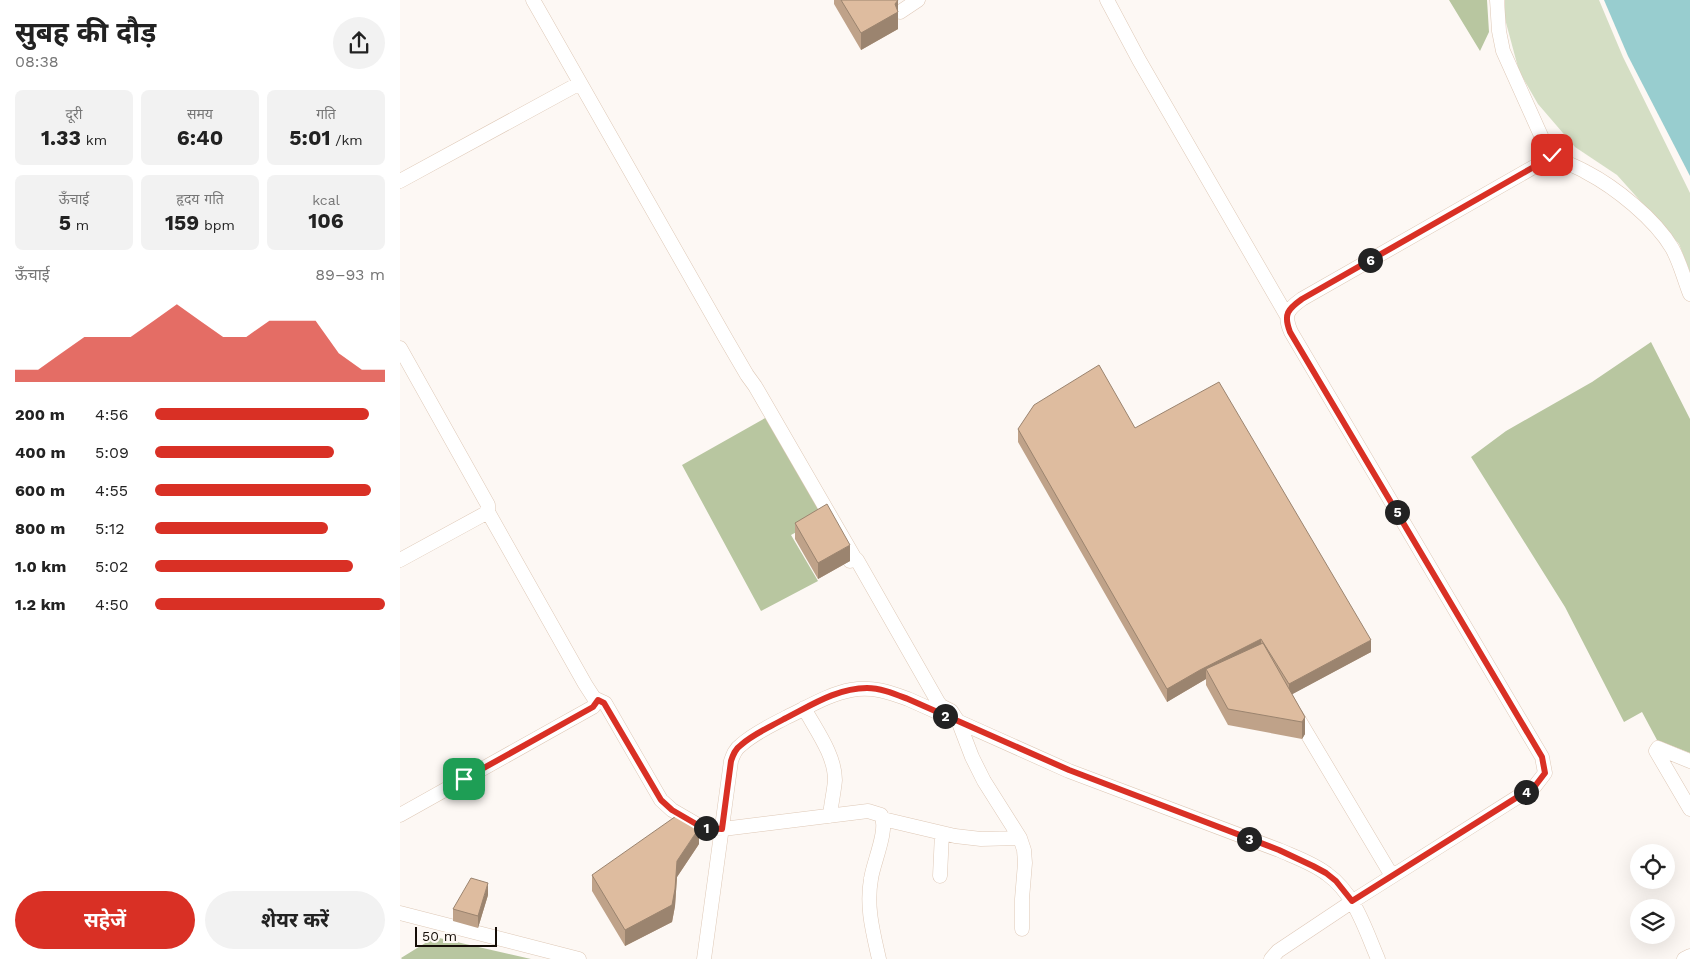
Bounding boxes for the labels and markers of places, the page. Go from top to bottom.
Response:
pin [1531,134,1573,176]
pin: 6 [1358,248,1382,272]
pin: 5 [1384,500,1410,524]
pin: 2 [932,704,958,728]
pin [443,758,485,800]
pin: 4 [1514,780,1538,804]
pin: 1 [694,816,718,840]
pin: 3 [1236,826,1262,852]

